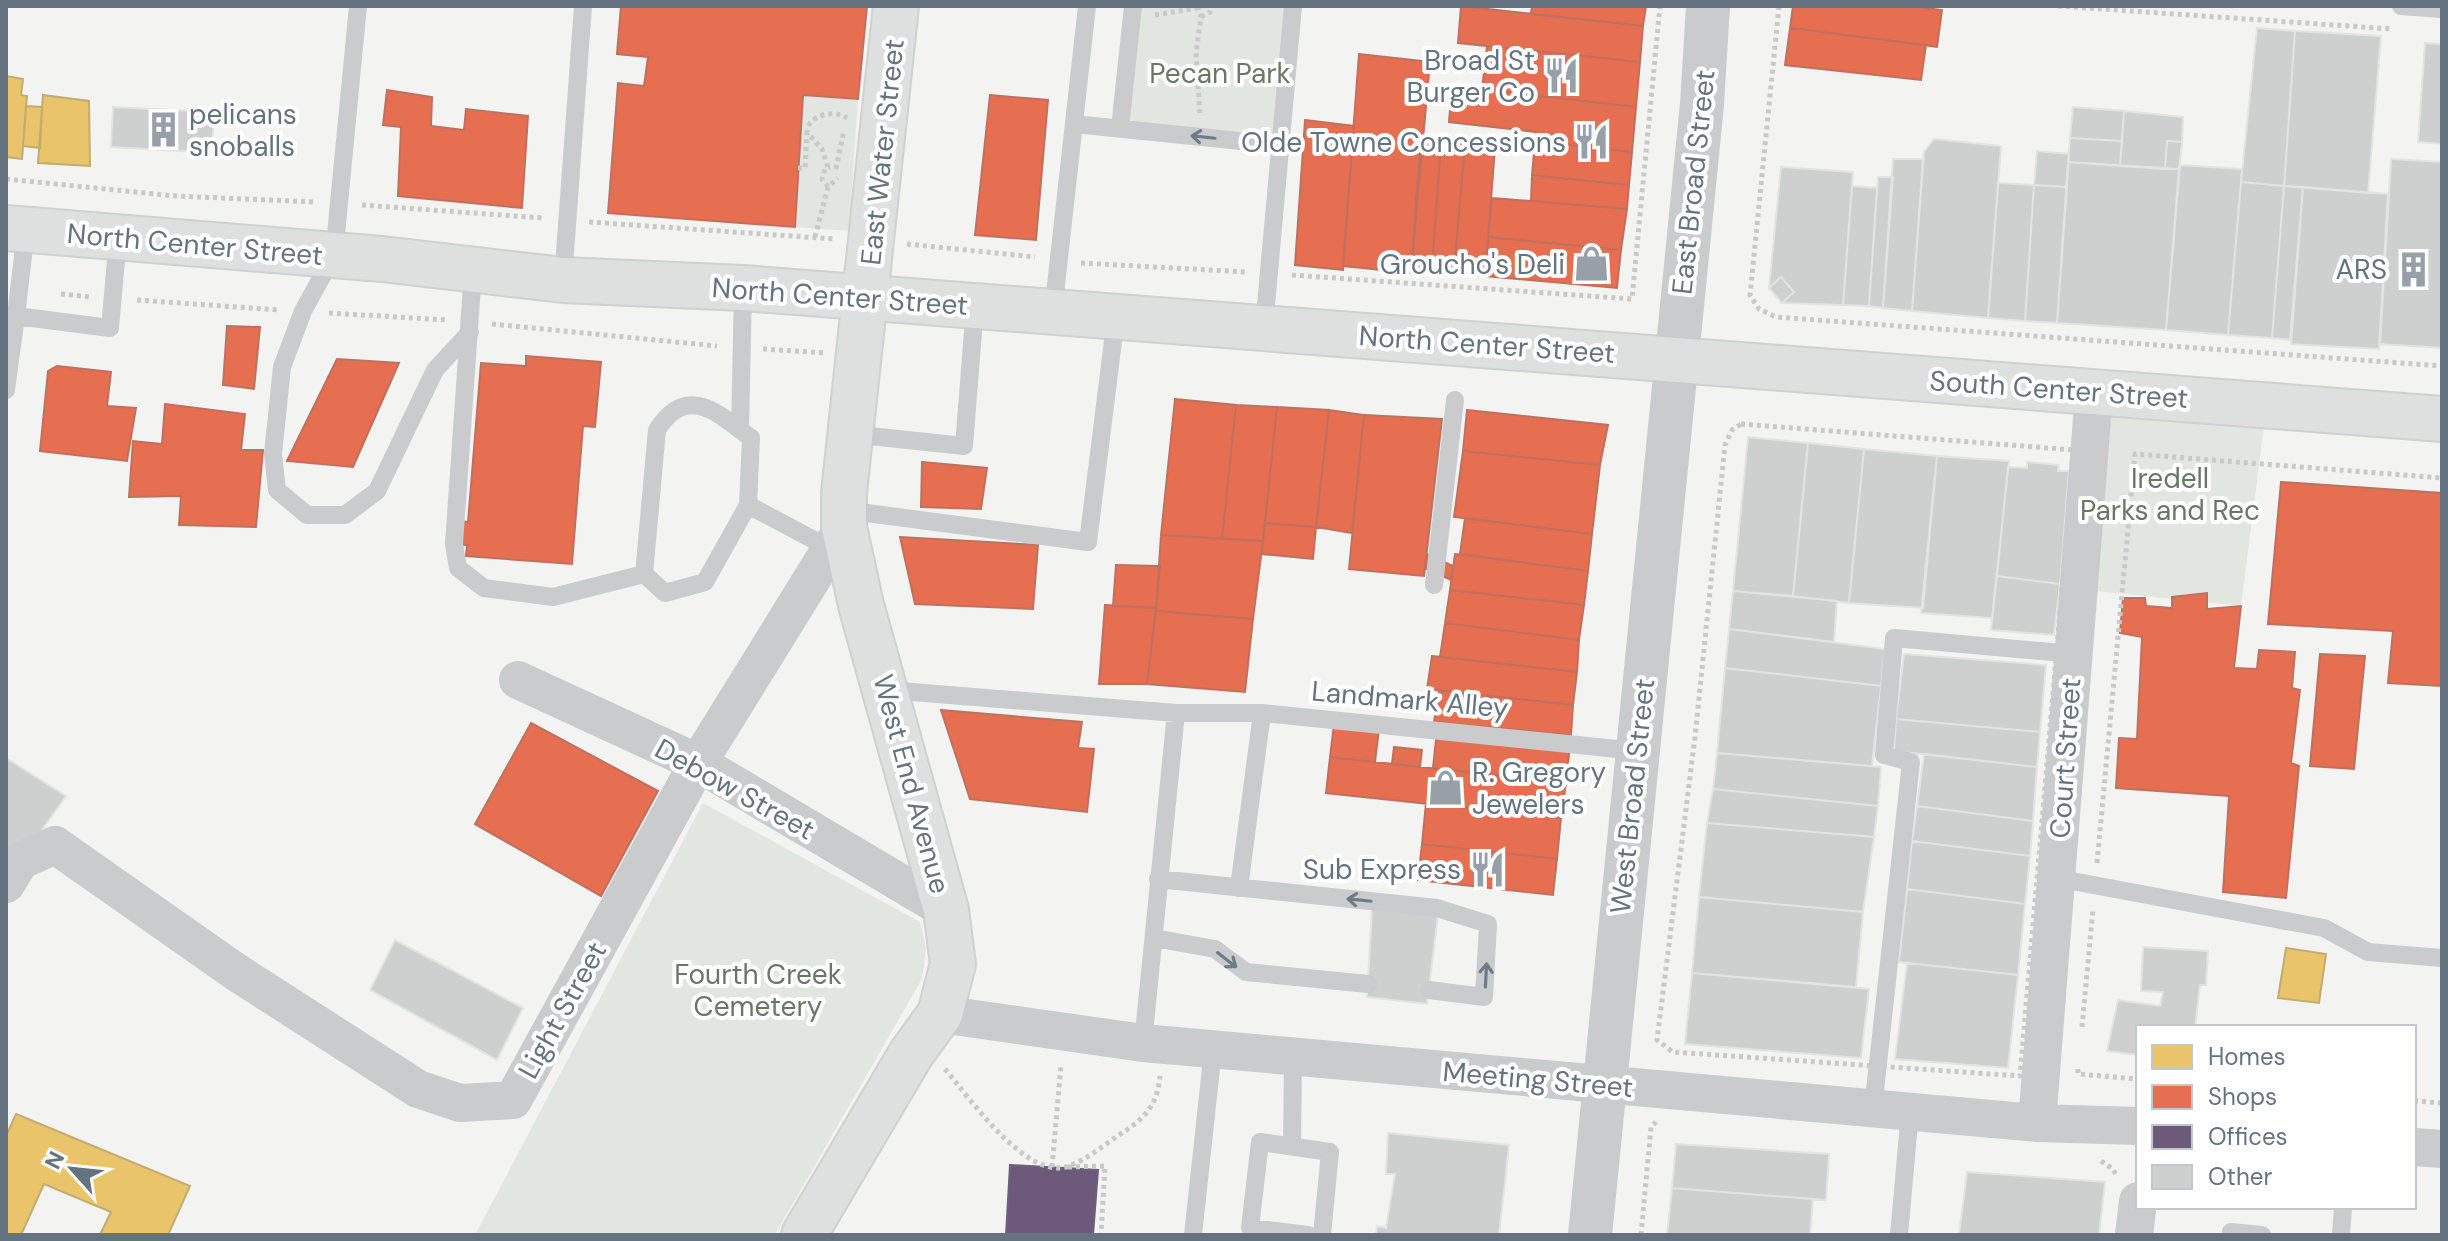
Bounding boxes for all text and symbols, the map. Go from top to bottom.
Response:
street label: East Water Street [852,37,913,267]
place label: Broad St Burger Co [1407,42,1535,111]
park label: Pecan Park [1149,55,1291,92]
restaurant icon: Broad St Burger Co [1542,57,1580,95]
street label: East Broad Street [1663,68,1724,296]
place label: pelicans snoballs [189,96,297,165]
building icon: pelicans snoballs [144,111,182,149]
restaurant icon: Olde Towne Concessions [1573,123,1611,161]
place label: Olde Towne Concessions [1241,124,1566,161]
one-way arrow [1190,129,1217,144]
street label: North Center Street [66,215,324,274]
shop icon: Groucho's Deli [1572,245,1610,283]
place label: Groucho's Deli [1380,246,1565,283]
building icon: ARS [2394,250,2432,288]
place label: ARS [2336,251,2387,288]
street label: North Center Street [711,269,969,324]
street label: North Center Street [1358,317,1616,372]
street label: South Center Street [1928,362,2190,417]
park label: Iredell Parks and Rec [2080,460,2260,529]
street label: West End Avenue [864,670,959,898]
street label: Landmark Alley [1310,672,1510,727]
street label: West Broad Street [1602,677,1663,916]
street label: Court Street [2041,677,2090,840]
street label: Debow Street [648,730,821,849]
place label: R. Gregory Jewelers [1472,754,1606,823]
shop icon: R. Gregory Jewelers [1427,769,1465,807]
restaurant icon: Sub Express [1468,850,1506,888]
place label: Sub Express [1303,851,1461,888]
one-way arrow [1346,893,1373,908]
street label: Light Street [510,935,615,1085]
one-way arrow [1216,951,1237,968]
park label: Fourth Creek Cemetery [674,956,842,1025]
one-way arrow [1478,962,1493,989]
legend [2136,1025,2416,1209]
text: Homes [2208,1041,2286,1072]
street label: Meeting Street [1441,1053,1635,1106]
text: Shops [2208,1081,2277,1112]
text: Offices [2208,1121,2288,1152]
north arrow [32,1129,112,1209]
text: N [38,1146,71,1174]
text: Other [2208,1161,2272,1192]

